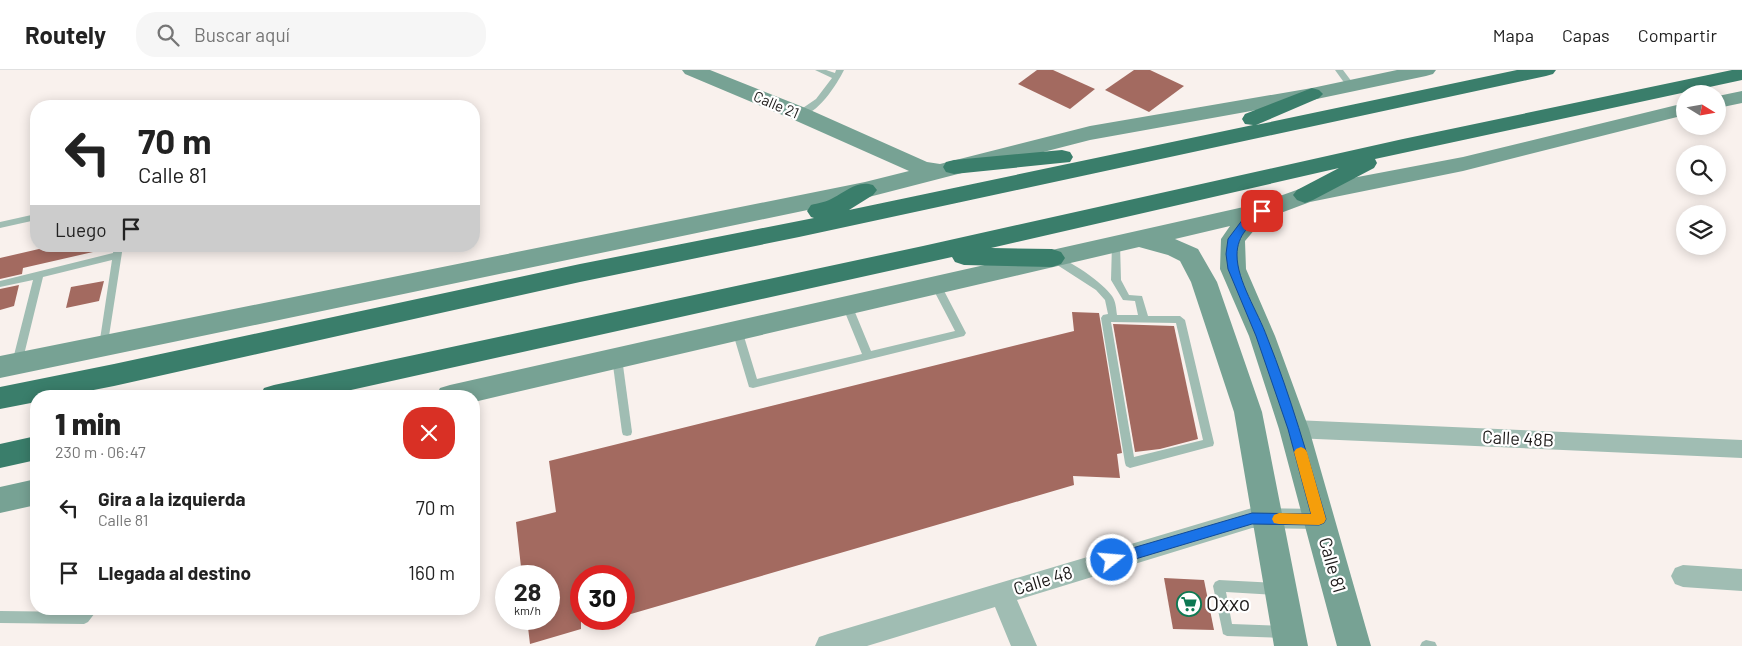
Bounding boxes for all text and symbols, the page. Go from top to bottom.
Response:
search box [136,12,486,57]
text: Routely [25,20,106,49]
icon: search [154,21,182,49]
text: Buscar aquí [194,23,290,46]
text: Mapa [1493,24,1534,46]
text: Capas [1562,24,1610,46]
text: Compartir [1638,24,1717,46]
north arrow [1676,85,1726,135]
map controls [1676,85,1726,255]
street label: Calle 21 [751,86,802,122]
text: 70 m [138,119,212,161]
icon: left [55,120,120,185]
button: search [1676,145,1726,195]
text: Calle 81 [138,161,207,187]
pin [1241,190,1283,232]
icon: arrive [1248,197,1276,225]
button: layers [1676,205,1726,255]
icon: arrive [117,215,145,243]
text: Luego [55,218,107,241]
text: 1 min [55,405,121,441]
button: close [403,407,455,459]
street label: Calle 48B [1481,425,1555,451]
text: 230 m · 06:47 [55,442,146,461]
text: Gira a la izquierda [98,487,246,510]
icon: left [55,494,83,522]
text: 70 m [416,496,455,519]
text: Calle 81 [98,510,148,529]
position arrow [1085,533,1137,585]
street label: Calle 81 [1315,534,1351,595]
icon: arrive [55,559,83,587]
text: Llegada al destino [98,561,251,584]
text: 160 m [408,561,455,584]
street label: Calle 48 [1010,561,1075,599]
speed limit sign: 30 [570,565,635,630]
text: 28 [514,576,541,606]
place label: Oxxo [1206,590,1250,615]
supermarket icon: Oxxo [1176,591,1202,617]
text: km/h [514,603,541,617]

